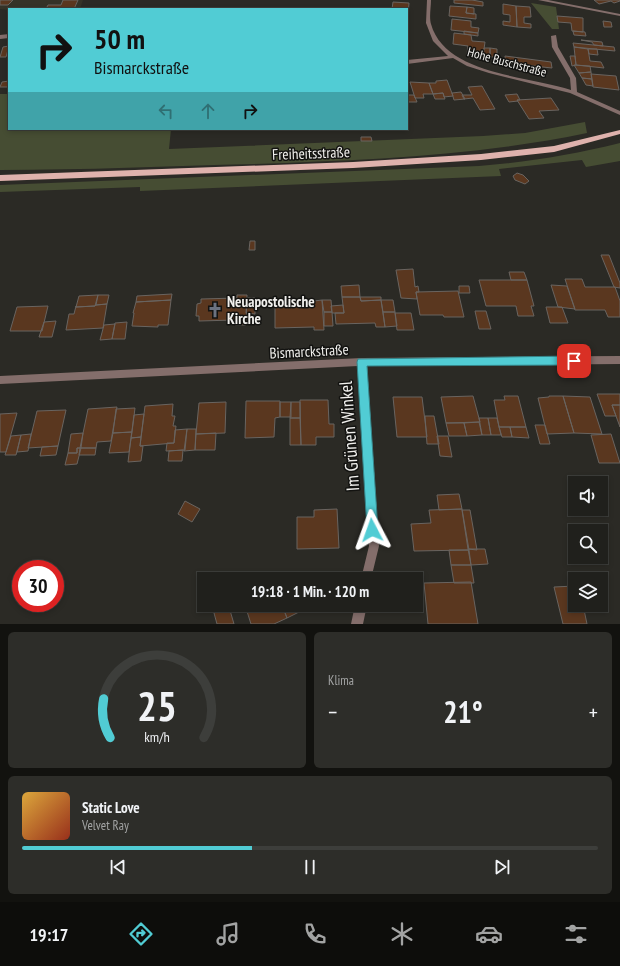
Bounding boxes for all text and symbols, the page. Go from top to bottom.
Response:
text: 50 m [94,20,145,57]
icon: right [28,24,80,76]
street label: Hohe Buschstraße [465,43,549,81]
text: Bismarckstraße [94,56,189,79]
icon: left [155,100,177,122]
icon: ahead [197,100,219,122]
icon: right [239,100,261,122]
street label: Freiheitsstraße [272,142,350,164]
place label: Neuapostolische Kirche [227,292,315,328]
church icon: Neuapostolische Kirche [206,301,224,319]
street label: Bismarckstraße [269,339,349,363]
pin [557,344,591,378]
icon: arrive [563,350,585,372]
street label: Im Grünen Winkel [334,379,364,492]
map controls [568,476,608,612]
button: sound [568,476,608,516]
position arrow [351,509,393,551]
button: search [568,524,608,564]
speed limit sign: 30 [12,560,64,612]
button: layers [568,572,608,612]
text: 19:18 · 1 Min. · 120 m [251,582,369,601]
text: Klima [328,672,354,689]
text: 25 [137,679,177,732]
text: 21° [443,692,483,731]
text: − [328,698,337,726]
text: + [589,698,598,726]
text: km/h [144,727,170,746]
text: Static Love [82,798,140,817]
text: Velvet Ray [82,817,129,834]
icon: previous [107,856,129,878]
icon: pause [299,856,321,878]
icon: next [491,856,513,878]
icon: directions [127,920,155,948]
icon: music [214,920,242,948]
icon: phone [301,920,329,948]
icon: climate [388,920,416,948]
icon: car [475,920,503,948]
icon: filters [562,920,590,948]
text: 19:17 [30,923,68,946]

